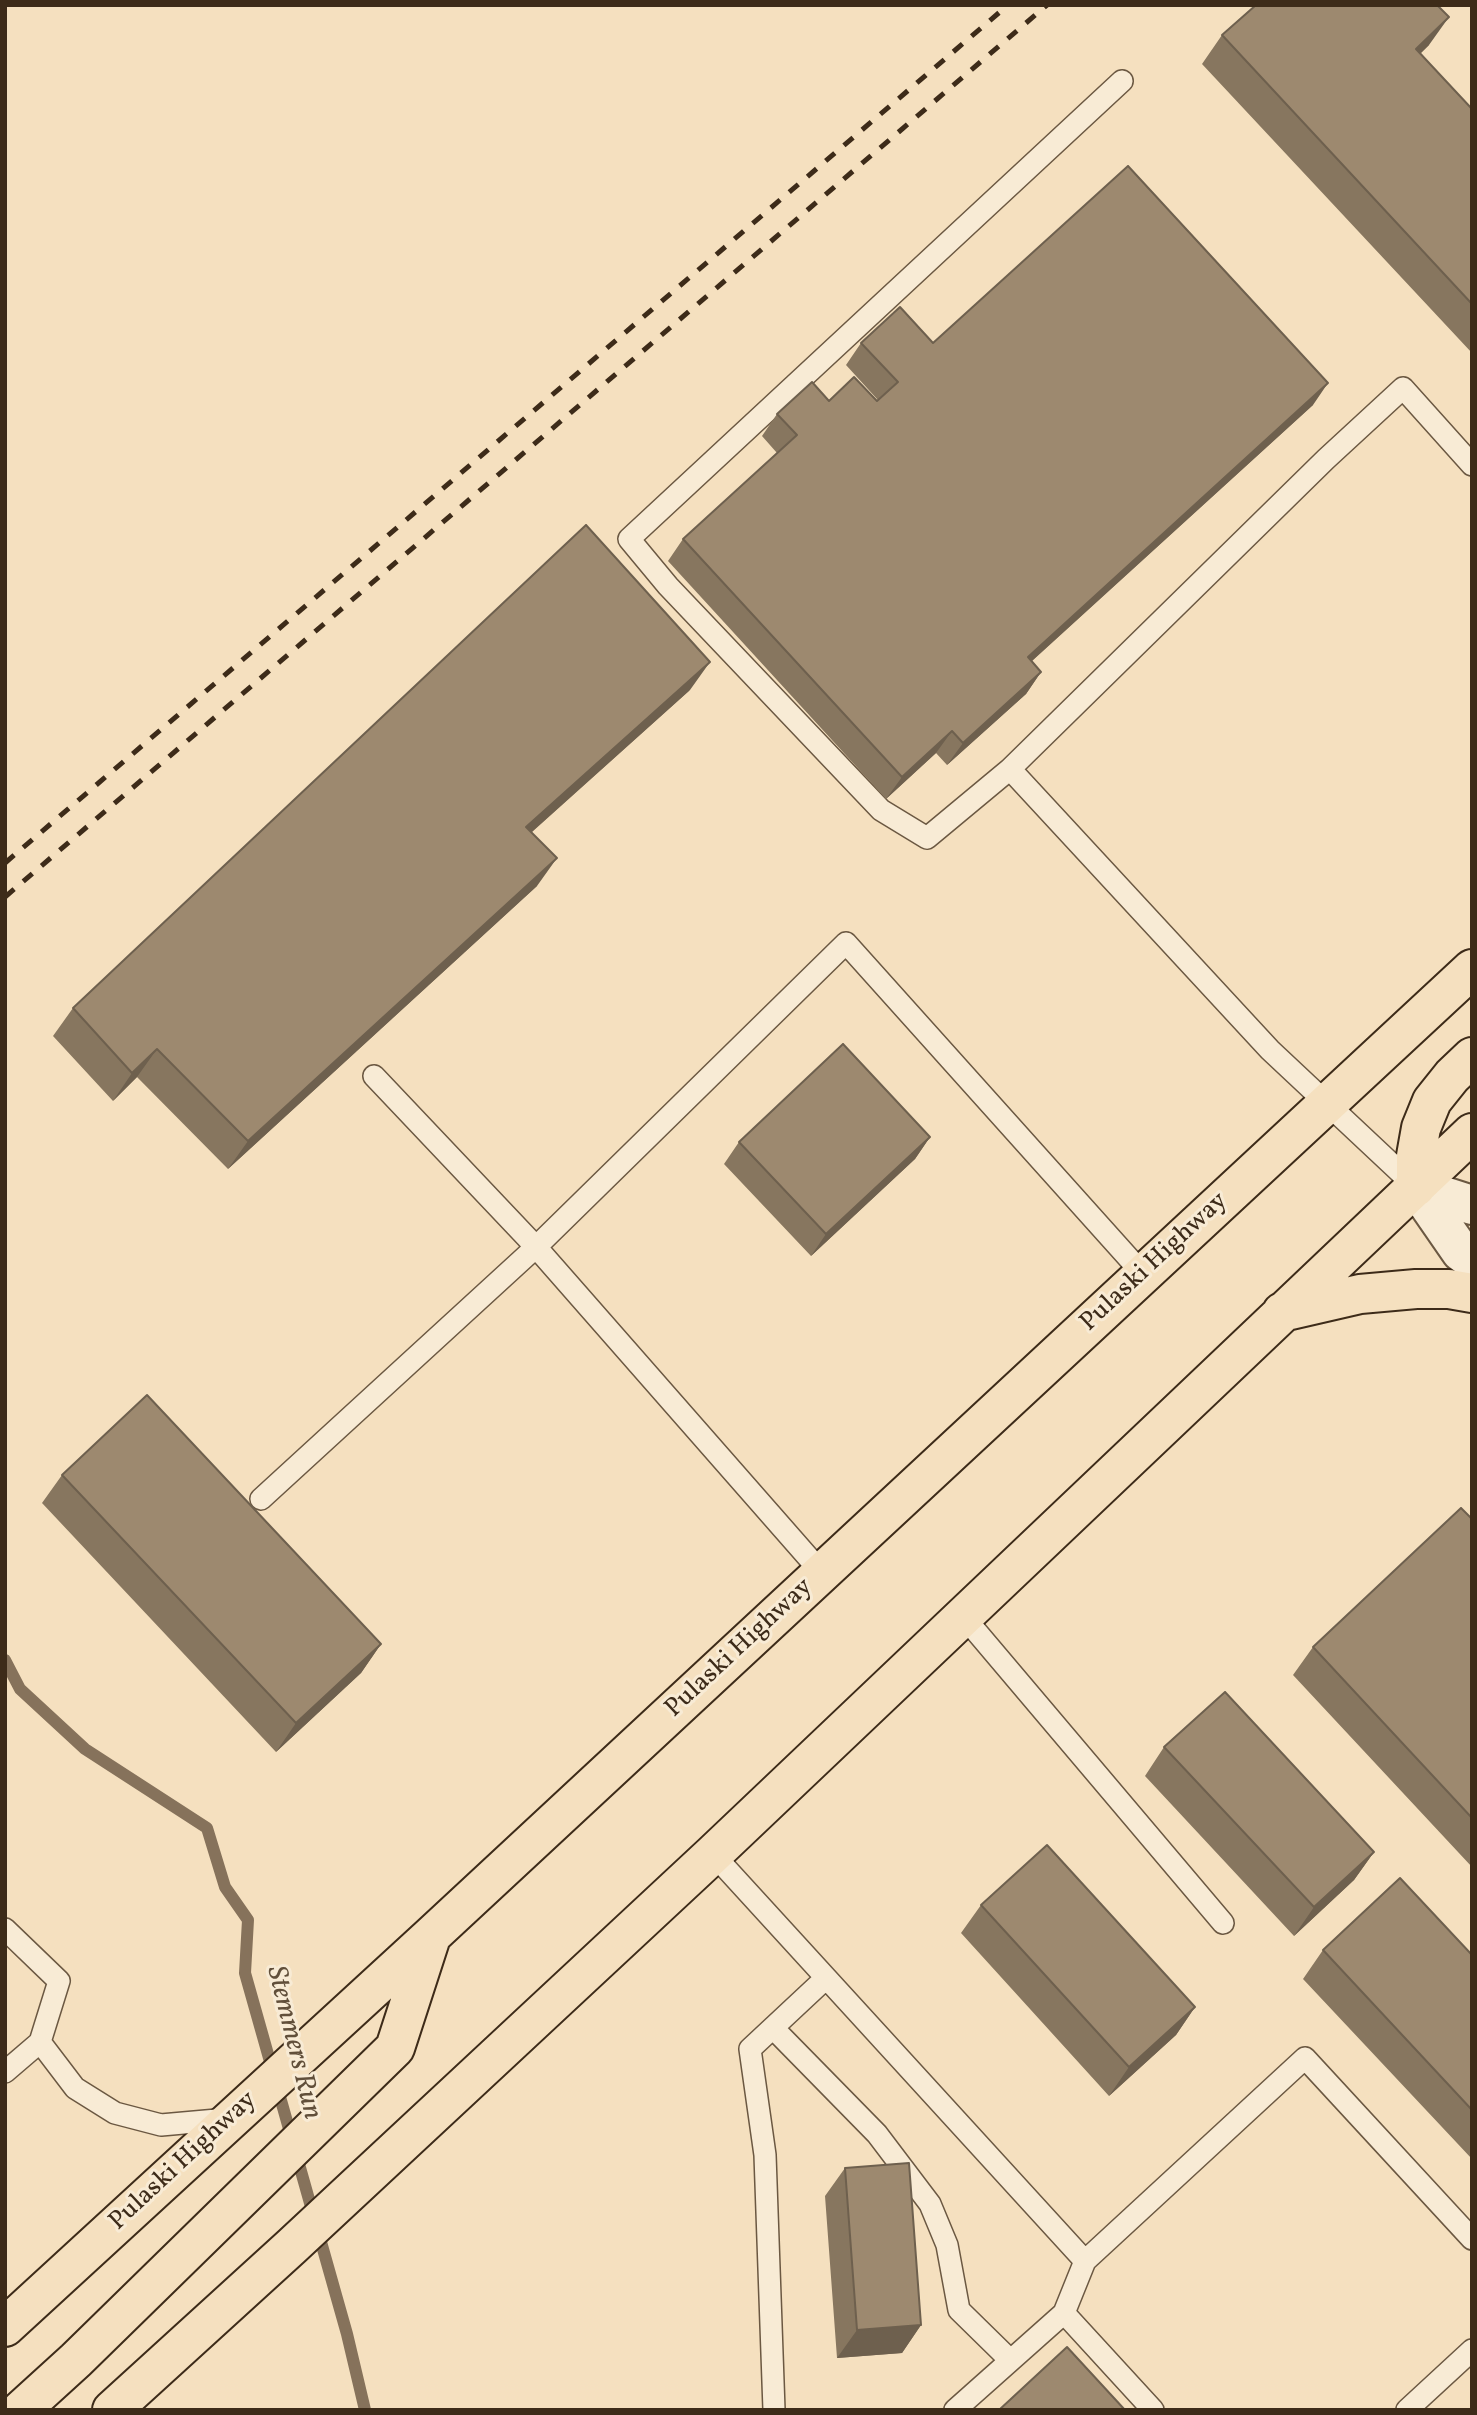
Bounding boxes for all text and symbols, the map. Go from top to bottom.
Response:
street label: Pulaski Highway [1075,1187,1235,1339]
street label: Pulaski Highway [660,1573,820,1725]
water label: Stemmers Run [257,1963,327,2123]
street label: Pulaski Highway [104,2086,264,2238]

